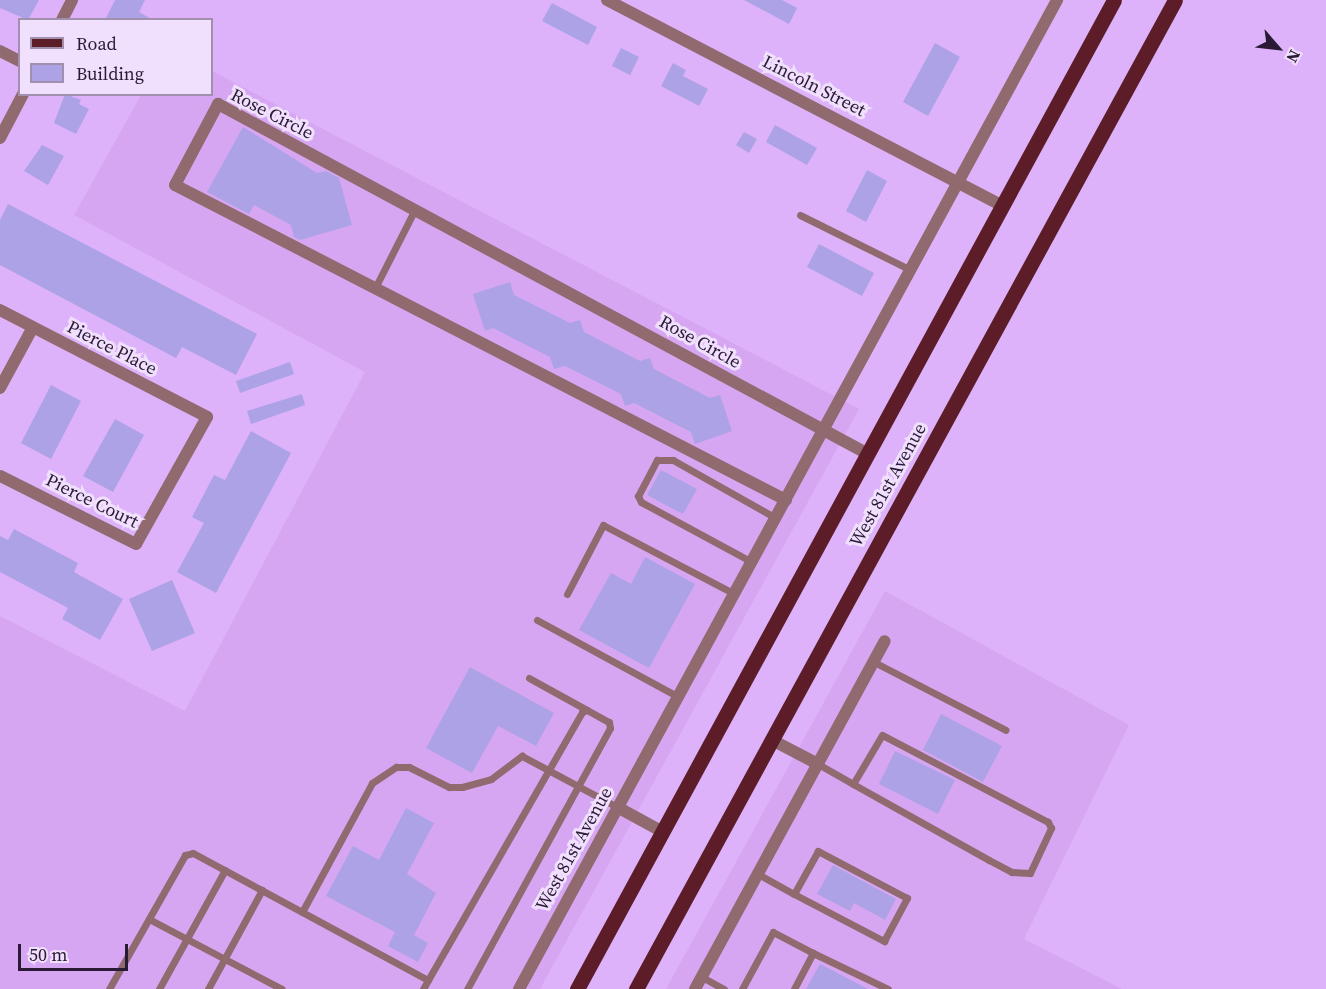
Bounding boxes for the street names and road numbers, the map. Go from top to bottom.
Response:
street label: Lincoln Street [759,51,869,121]
street label: Rose Circle [227,84,317,144]
street label: Rose Circle [655,311,745,373]
street label: Pierce Place [64,316,160,380]
street label: West 81st Avenue [845,419,931,551]
street label: Pierce Court [42,469,142,533]
street label: West 81st Avenue [531,783,617,915]

